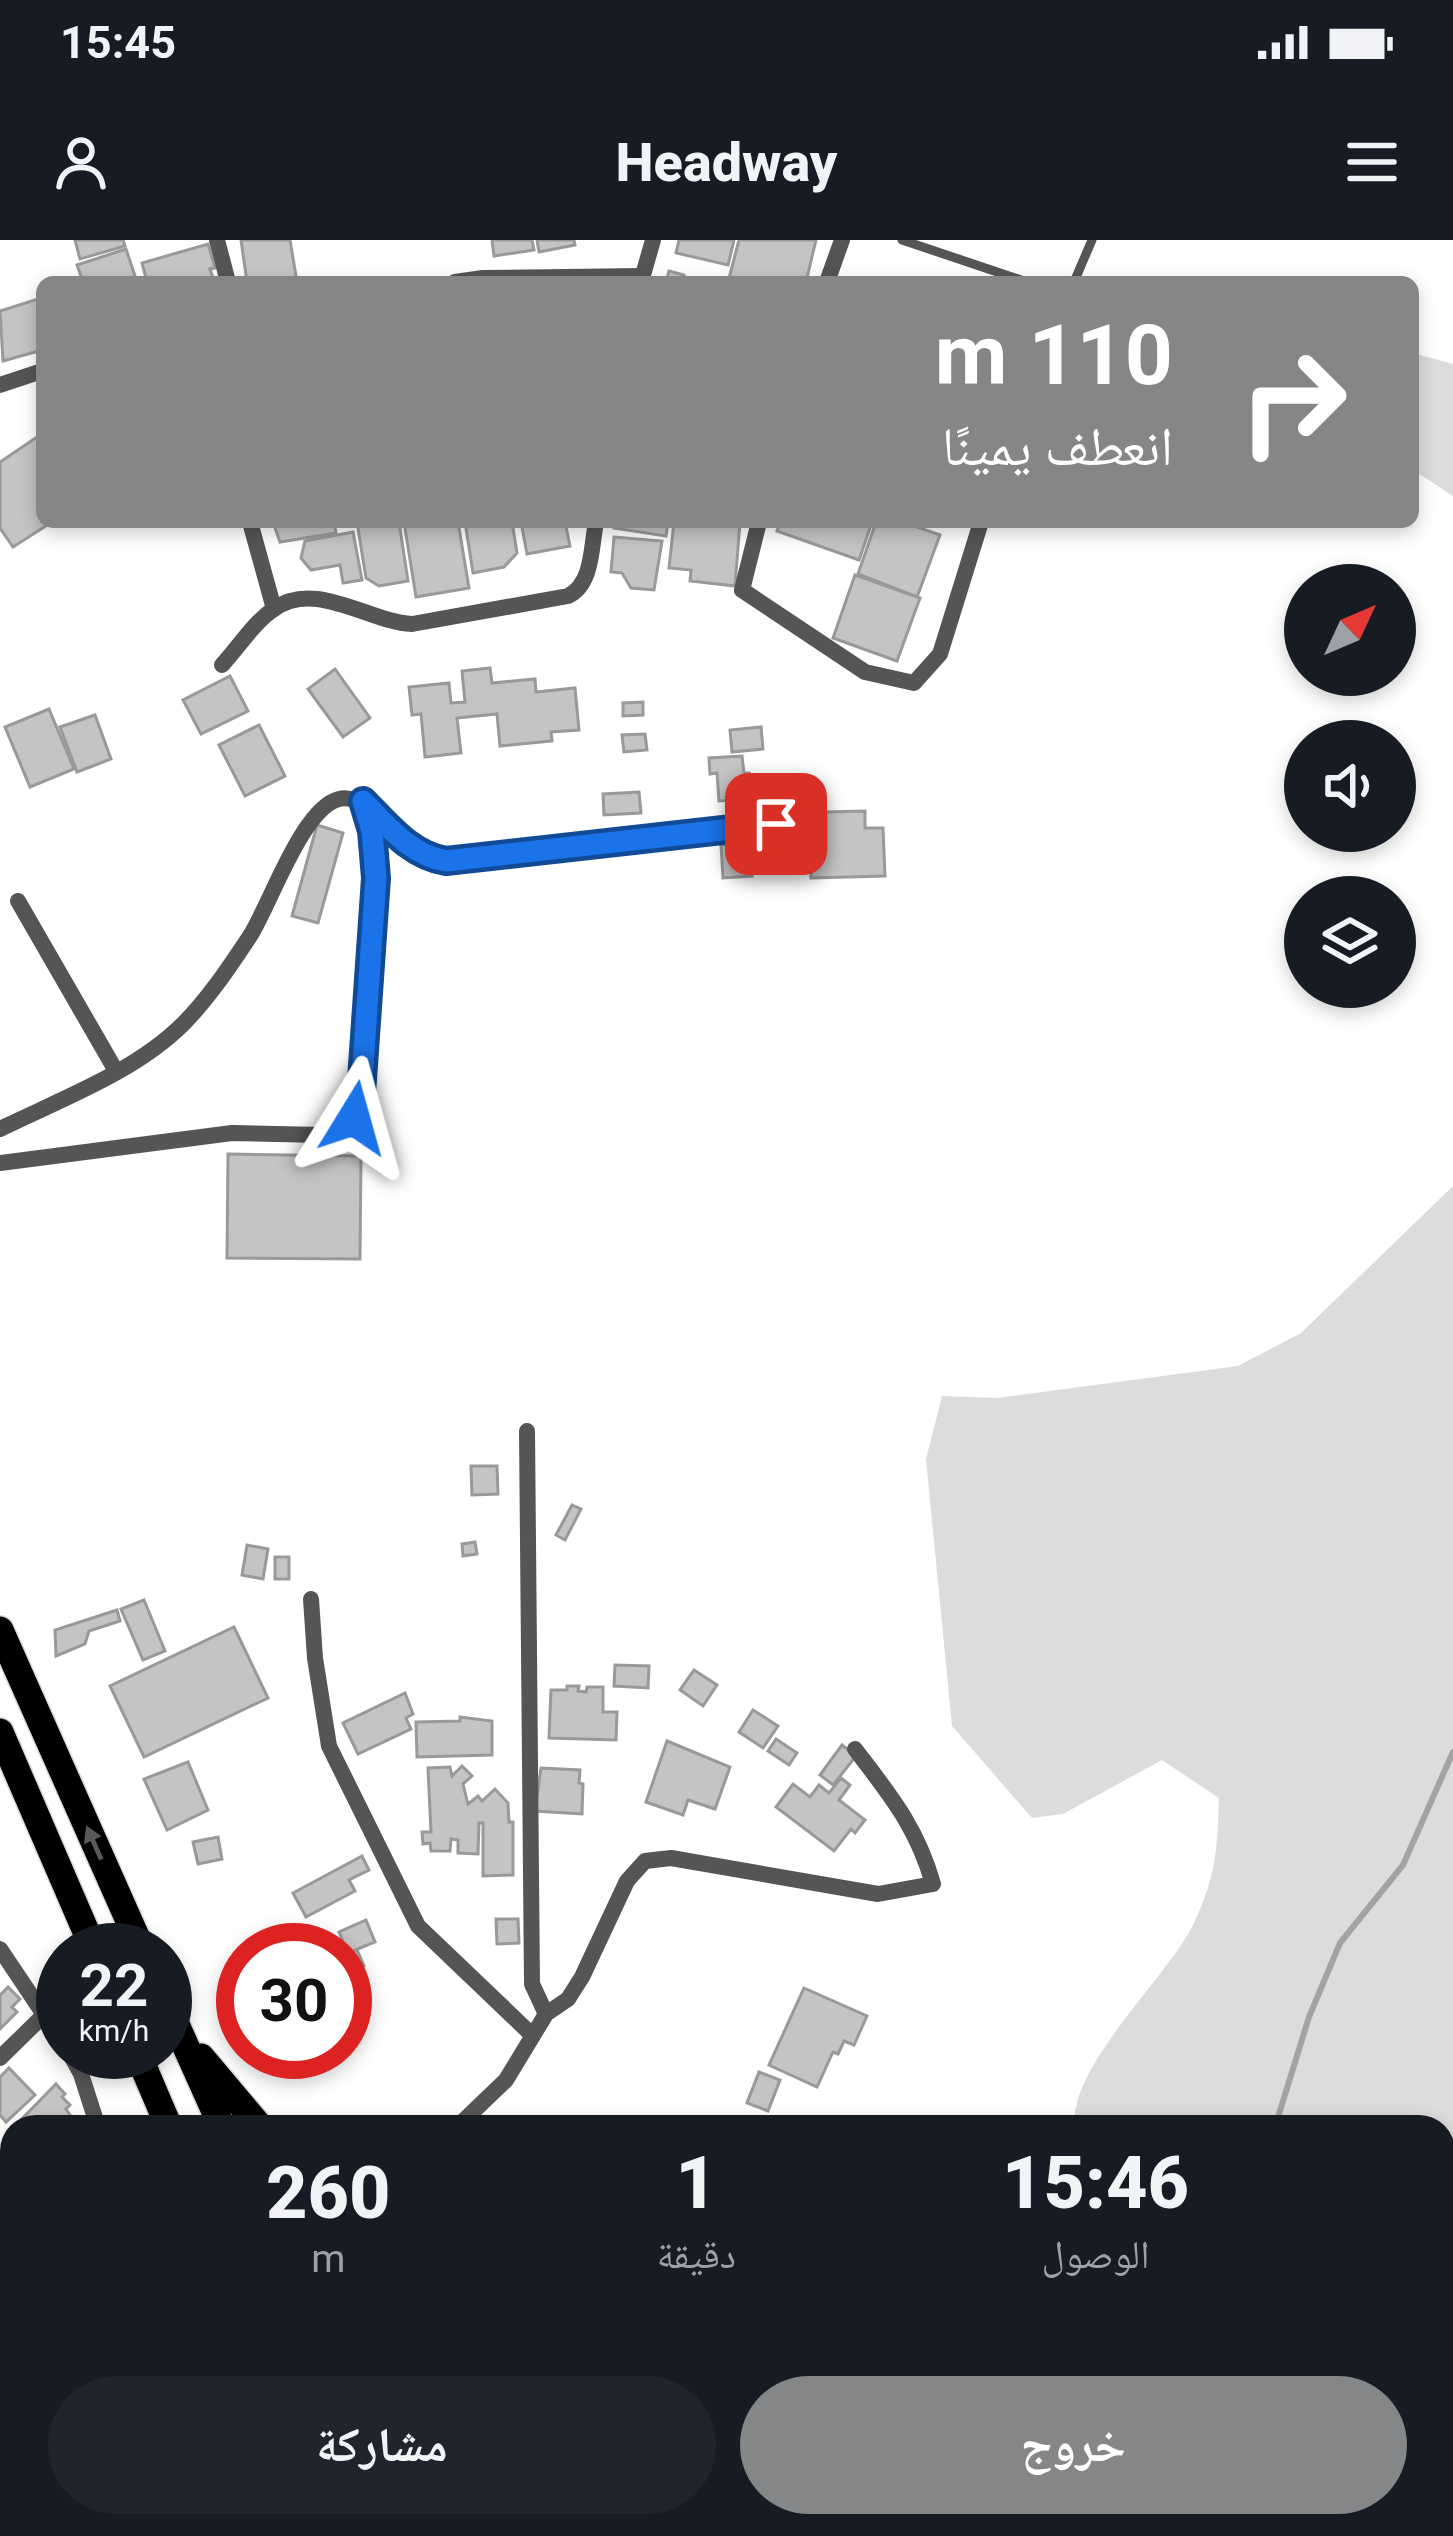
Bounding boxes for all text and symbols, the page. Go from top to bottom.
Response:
text: 15:45 [60,16,176,69]
icon: person [48,129,114,195]
icon: menu [1339,129,1405,195]
text: Headway [616,131,837,194]
text: 110 m [935,306,1173,405]
icon: right [1215,324,1371,480]
text: انعطف يمينًا [942,415,1173,478]
north arrow [1284,564,1416,696]
map controls [1284,564,1416,1008]
button: sound [1284,720,1416,852]
pin [725,773,827,875]
icon: arrive [743,791,809,857]
button: layers [1284,876,1416,1008]
position arrow [291,1055,417,1181]
one-way arrow [84,1826,104,1861]
speed limit sign: 30 [216,1923,372,2079]
text: 22 [80,1950,148,2021]
text: km/h [79,2013,149,2048]
text: 1 [676,2141,717,2226]
text: 15:46 [1002,2141,1189,2226]
text: 260 [266,2151,391,2236]
text: دقيقة [657,2232,736,2278]
text: الوصول [1042,2232,1149,2278]
text: m [311,2236,345,2282]
button: مشاركة [48,2376,716,2514]
button: خروج [740,2376,1407,2514]

